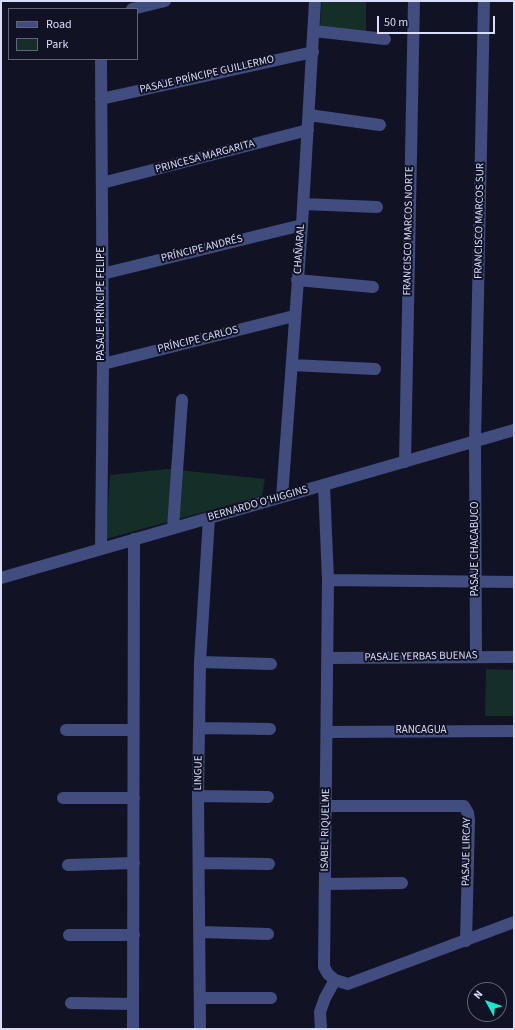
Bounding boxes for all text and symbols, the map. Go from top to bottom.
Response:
legend [8,8,138,60]
scale bar [379,8,497,34]
text: 50 m [384,14,408,31]
text: Road [46,16,72,33]
text: Park [46,36,68,53]
street label: PASAJE PRÍNCIPE GUILLERMO [139,53,275,97]
street label: PRINCESA MARGARITA [154,137,256,177]
street label: FRANCISCO MARCOS SUR [472,163,488,279]
street label: FRANCISCO MARCOS NORTE [401,166,417,296]
street label: CHAÑARAL [292,224,308,274]
street label: PRÍNCIPE ANDRÉS [160,232,244,266]
street label: PASAJE PRÍNCIPE FELIPE [95,247,109,361]
street label: PRÍNCIPE CARLOS [156,324,240,356]
street label: BERNARDO O'HIGGINS [206,483,310,525]
street label: PASAJE CHACABUCO [469,501,483,597]
street label: PASAJE YERBAS BUENAS [364,649,478,665]
street label: RANCAGUA [395,724,447,738]
street label: LINGUE [192,755,206,791]
street label: ISABEL RIQUELME [319,788,333,872]
street label: PASAJE LIRCAY [460,818,474,886]
north arrow [467,982,507,1022]
text: N [470,987,486,1002]

